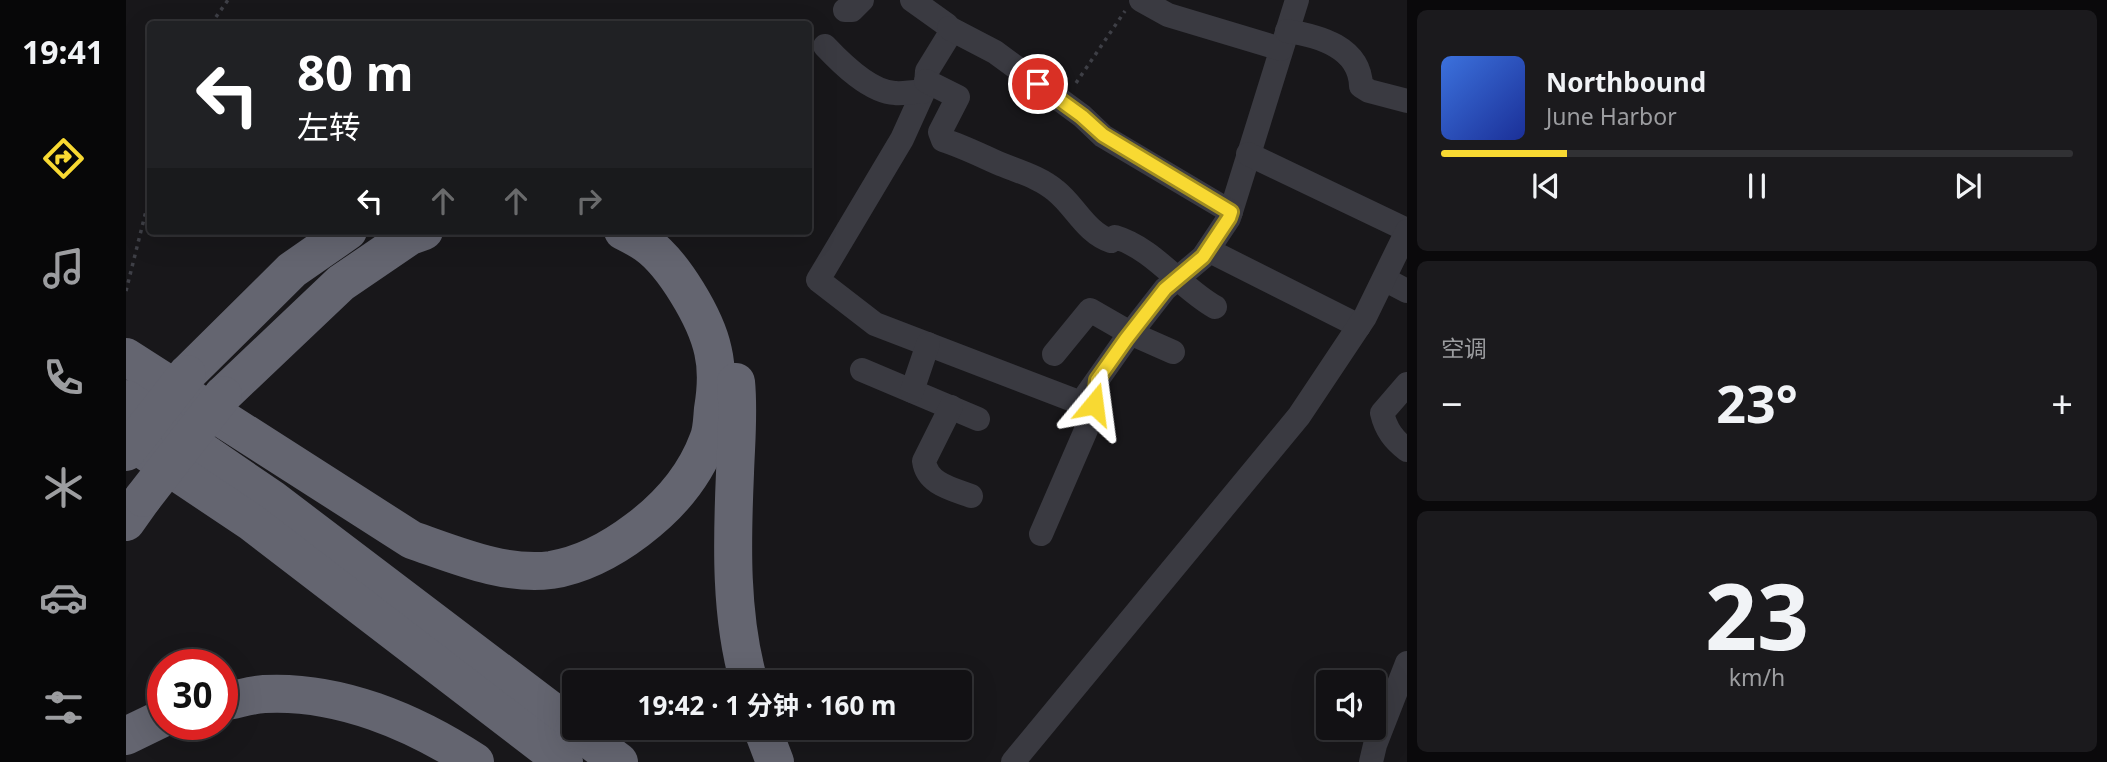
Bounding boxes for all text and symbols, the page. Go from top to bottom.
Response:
text: 19:41 [22,30,104,73]
text: 80 m [297,39,414,105]
icon: left [182,49,273,140]
pin [1008,54,1068,114]
text: Northbound [1546,64,1706,100]
icon: arrive [1019,65,1057,103]
text: June Harbor [1546,100,1677,132]
text: 左转 [297,105,361,148]
icon: directions [39,134,88,183]
icon: previous [1527,167,1565,205]
icon: pause [1738,167,1776,205]
icon: next [1949,167,1987,205]
icon: left [351,182,389,220]
icon: ahead [424,182,462,220]
icon: ahead [497,182,535,220]
icon: right [570,182,608,220]
icon: music [39,244,88,293]
text: 空调 [1441,332,1487,364]
icon: phone [39,353,88,402]
position arrow [1057,367,1131,441]
text: 23° [1716,367,1798,438]
text: − [1441,377,1463,429]
text: + [2051,377,2073,429]
icon: climate [39,463,88,512]
text: 23 [1705,553,1809,677]
icon: car [39,573,88,622]
speed limit sign: 30 [147,649,238,740]
text: km/h [1729,661,1785,693]
map controls [1316,670,1386,740]
button: sound [1316,670,1386,740]
icon: filters [39,683,88,732]
text: 19:42 · 1 分钟 · 160 m [638,687,896,723]

